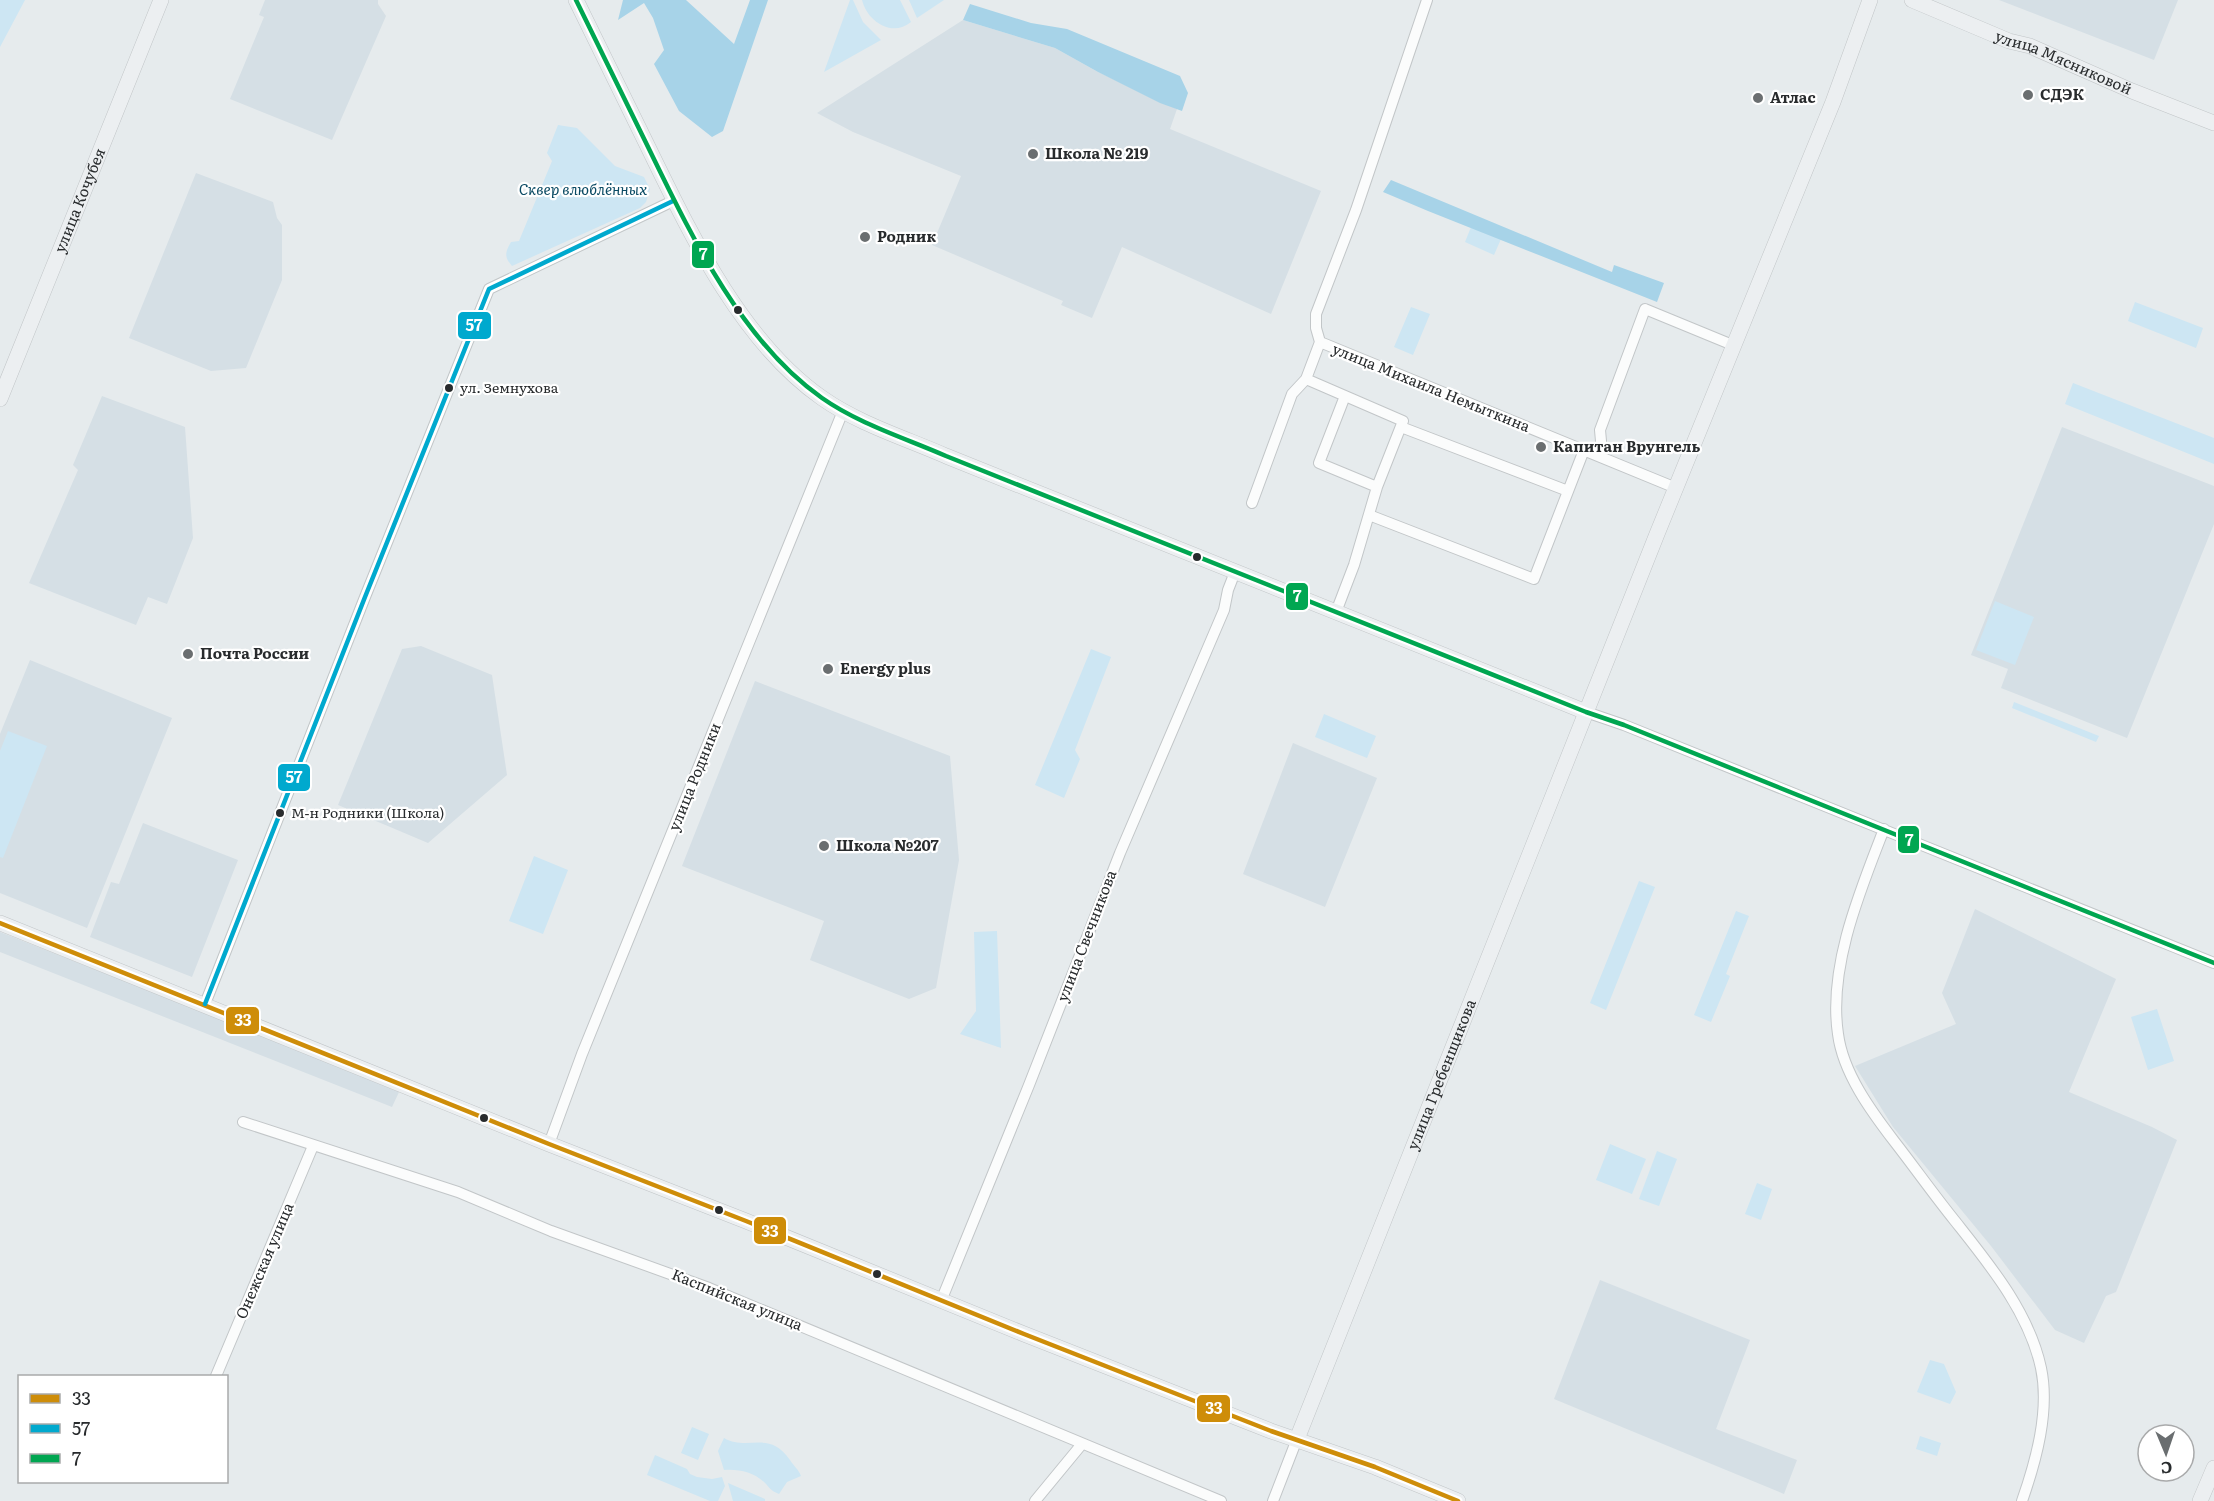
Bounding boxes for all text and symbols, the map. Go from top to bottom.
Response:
street label: улица Мясниковой [1992,23,2136,100]
place label: СДЭК [2040,82,2085,105]
place label: Атлас [1770,85,1816,108]
marker: СДЭК [2021,88,2035,102]
marker: Атлас [1751,91,1765,105]
place label: Школа № 219 [1045,141,1149,164]
street label: улица Кочубея [47,144,110,256]
marker: Школа № 219 [1026,147,1040,161]
park label: Сквер влюблённых [519,177,647,200]
place label: Родник [877,224,936,247]
marker: Родник [858,230,872,244]
line badge: 7 [691,240,715,269]
text: 7 [699,241,708,265]
unlabelled marker [732,304,744,316]
line badge: 57 [457,311,492,340]
text: 57 [465,312,483,336]
street label: улица Михаила Немыткина [1329,336,1535,437]
place label: ул. Земнухова [460,377,559,397]
marker: ул. Земнухова [443,382,455,394]
place label: Капитан Врунгель [1553,434,1700,457]
marker: Капитан Врунгель [1534,440,1548,454]
unlabelled marker [1191,551,1203,563]
line badge: 7 [1285,582,1309,611]
text: 7 [1293,583,1302,607]
place label: Почта России [200,641,310,664]
marker: Почта России [181,647,195,661]
place label: Energy plus [840,656,931,679]
marker: Energy plus [821,662,835,676]
street label: улица Родники [661,719,726,834]
line badge: 57 [277,763,311,792]
text: 57 [285,764,303,788]
place label: М-н Родники (Школа) [291,802,444,822]
marker: М-н Родники (Школа) [274,807,286,819]
line badge: 7 [1897,825,1920,854]
text: 7 [1905,827,1914,851]
place label: Школа №207 [836,833,940,856]
marker: Школа №207 [817,839,831,853]
street label: улица Свечникова [1050,865,1122,1005]
street label: улица Гребенщикова [1400,995,1481,1153]
line badge: 33 [225,1006,260,1035]
text: 33 [234,1007,252,1031]
unlabelled marker [478,1112,490,1124]
street label: Онежская улица [229,1198,299,1322]
unlabelled marker [713,1204,725,1216]
line badge: 33 [753,1216,787,1245]
text: 33 [761,1218,779,1242]
street label: Каспийская улица [669,1262,807,1336]
unlabelled marker [871,1268,883,1280]
legend [18,1375,228,1483]
text: 33 [72,1384,91,1411]
line badge: 33 [1196,1394,1231,1423]
text: 33 [1205,1395,1223,1419]
text: 57 [72,1414,90,1441]
north arrow [2136,1423,2196,1483]
text: 7 [72,1444,81,1471]
text: С [2160,1457,2173,1481]

